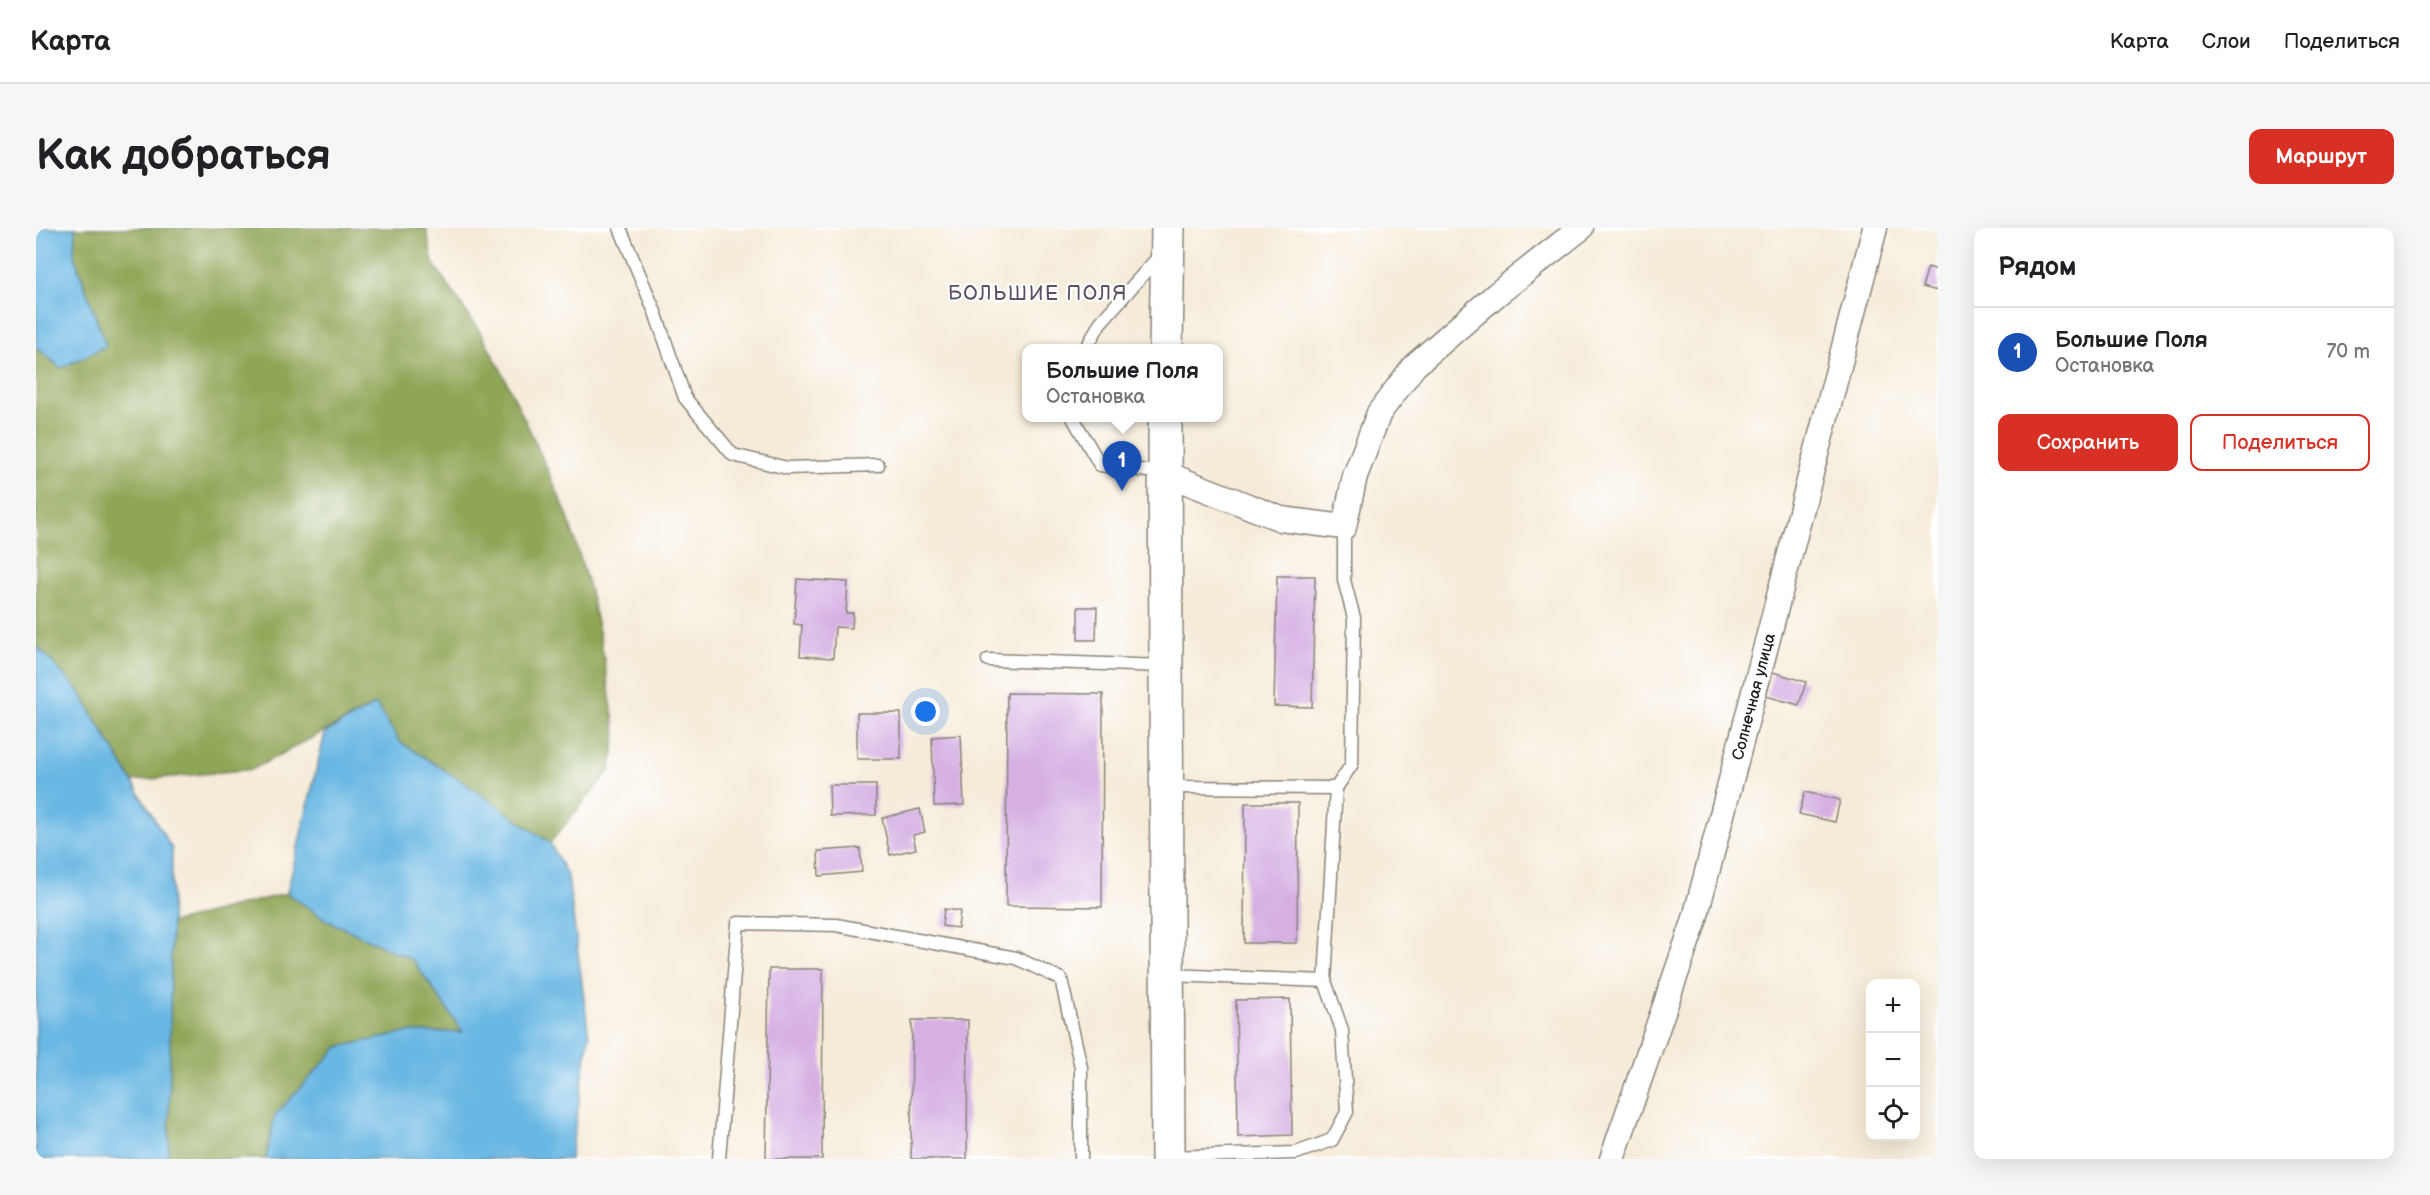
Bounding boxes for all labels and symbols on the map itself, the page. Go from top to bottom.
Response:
district label: БОЛЬШИЕ ПОЛЯ [948,282,1128,306]
pin: 1 [1102,442,1142,491]
street label: Солнечная улица [1729,631,1780,762]
your location [911,697,940,726]

